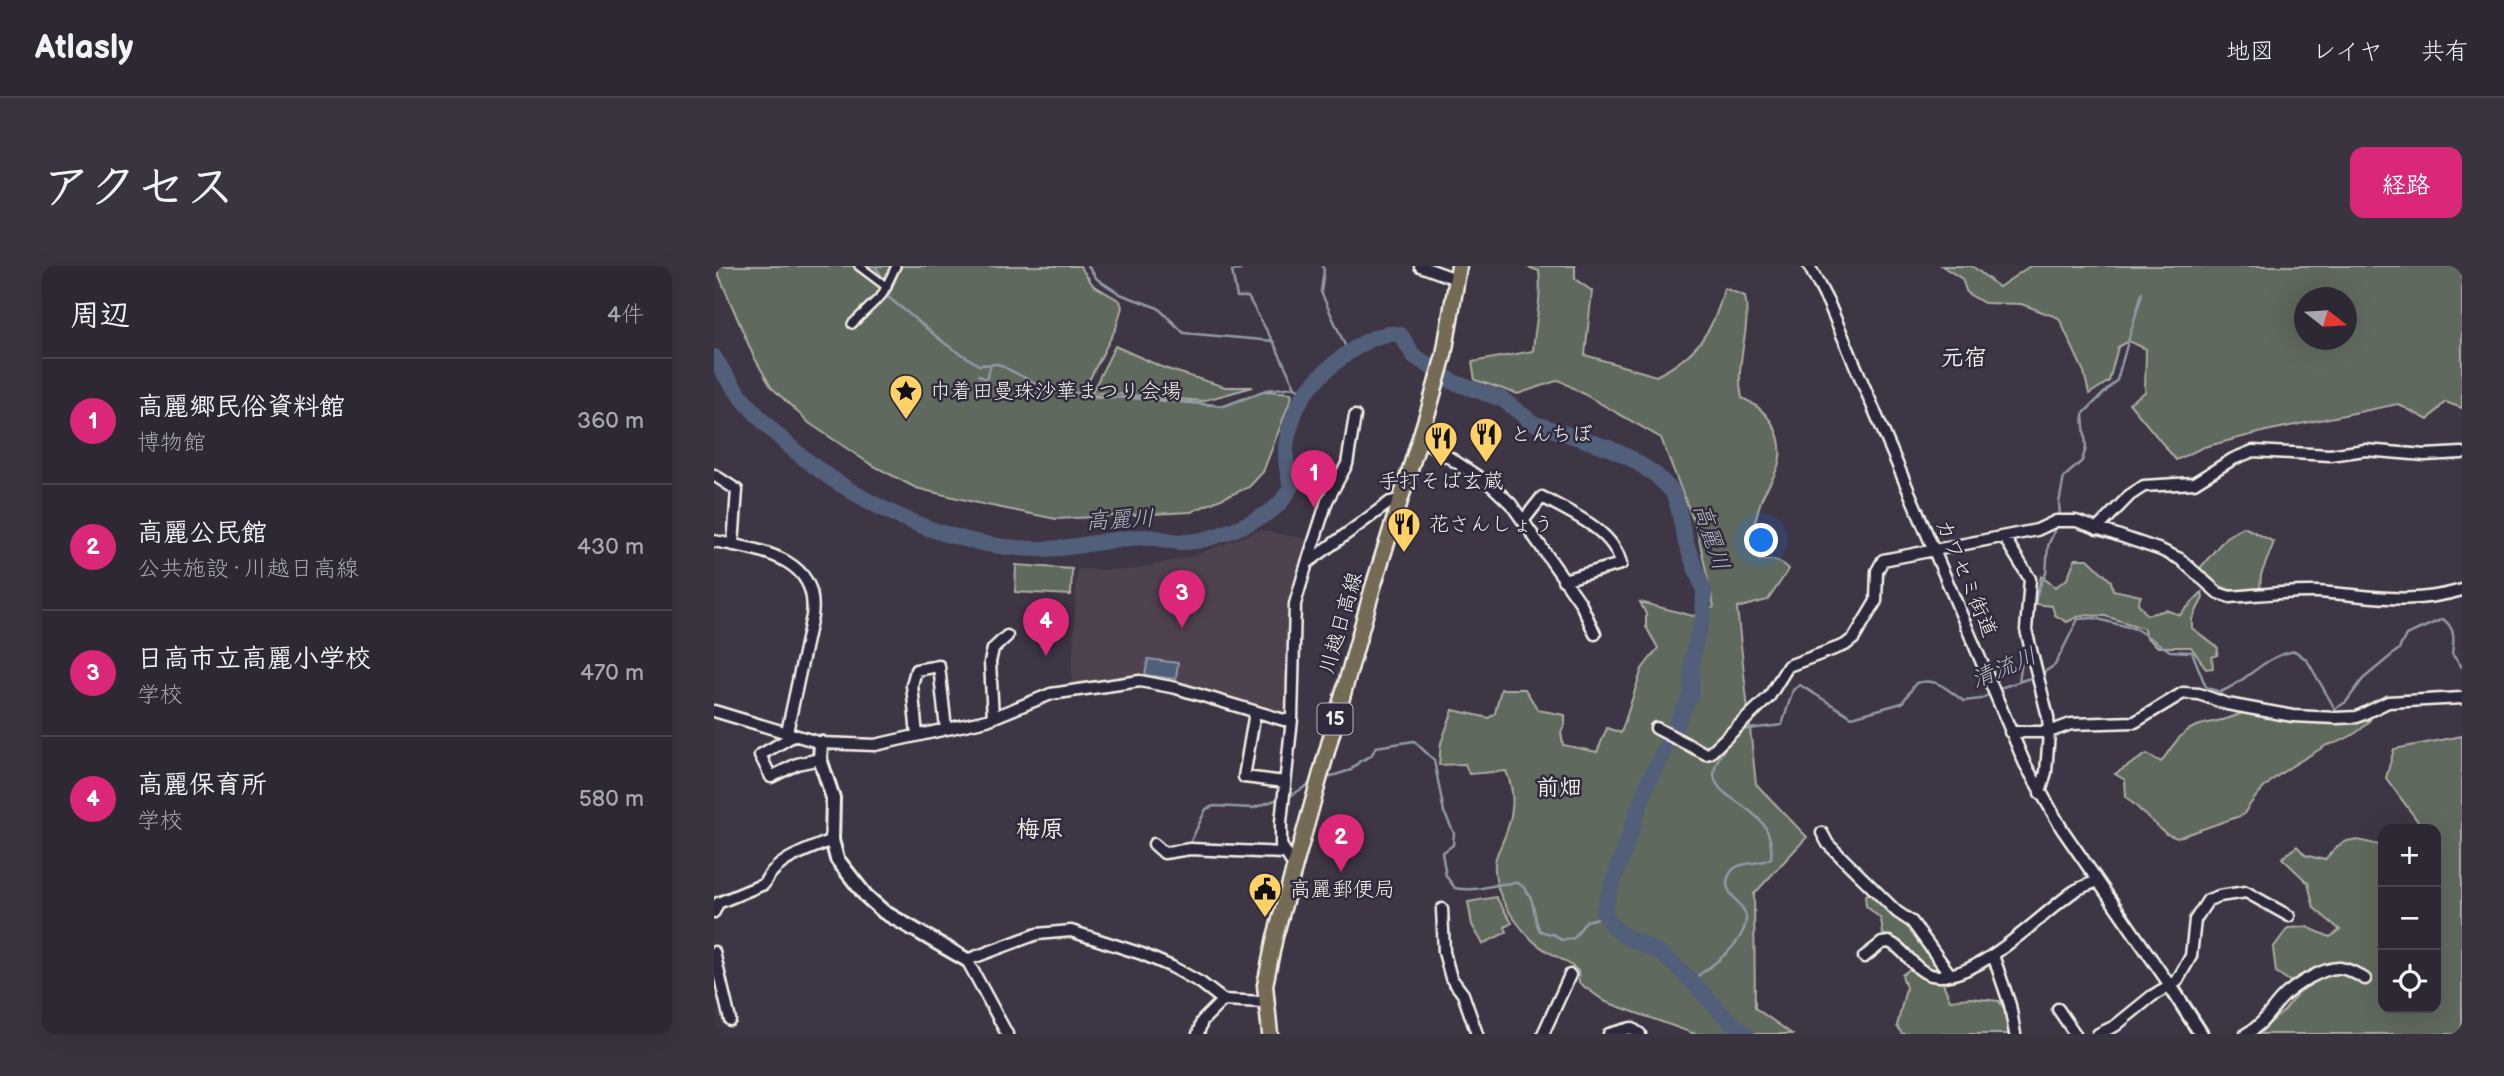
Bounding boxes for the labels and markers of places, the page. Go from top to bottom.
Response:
place icon: 巾着田曼珠沙華まつり会場 [887,372,925,421]
place label: 巾着田曼珠沙華まつり会場 [930,379,1182,404]
restaurant icon: とんちぼ [1467,415,1505,464]
restaurant icon: 手打そば玄蔵 [1422,419,1460,468]
place label: とんちぼ [1510,422,1593,447]
pin: 1 [1291,450,1337,508]
place label: 手打そば玄蔵 [1378,469,1504,494]
restaurant icon: 花さんしょう [1385,505,1423,554]
place label: 花さんしょう [1428,512,1554,537]
pin: 3 [1159,570,1205,628]
pin: 4 [1023,598,1069,656]
pin: 2 [1318,814,1364,872]
public building icon: 高麗郵便局 [1246,870,1284,919]
place label: 高麗郵便局 [1290,877,1395,902]

